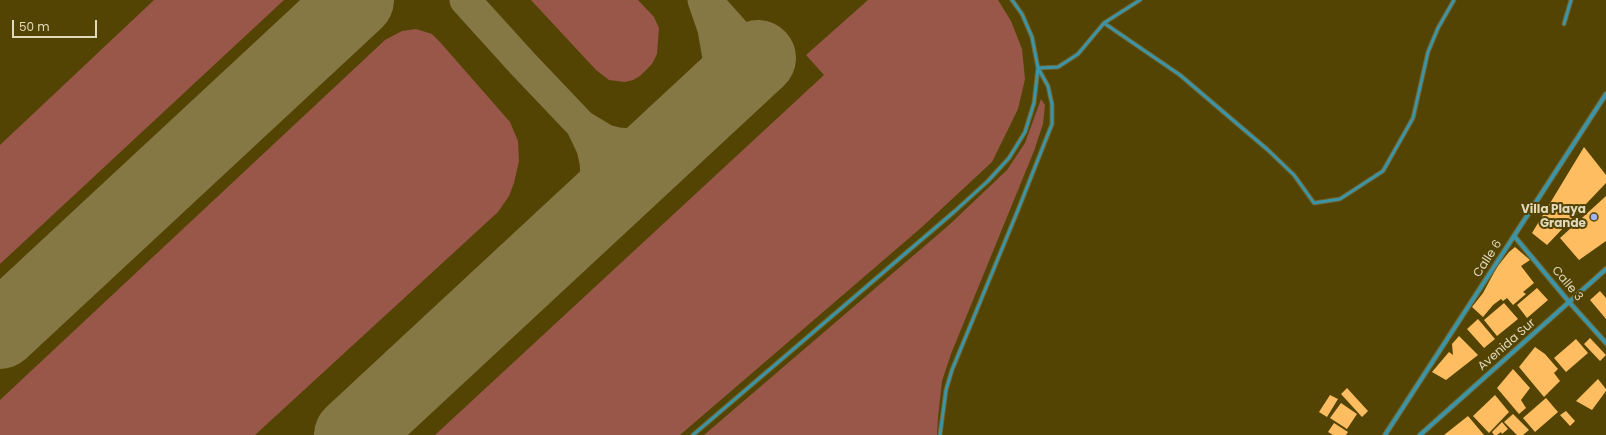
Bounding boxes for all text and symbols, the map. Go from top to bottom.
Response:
scale bar [14,12,99,38]
text: 50 m [19,18,50,35]
place label: Villa Playa Grande [1521,203,1586,231]
marker: Villa Playa Grande [1589,212,1599,222]
street label: Calle 6 [1471,238,1505,280]
street label: Calle 3 [1548,264,1586,304]
street label: Avenida Sur [1475,316,1539,374]

